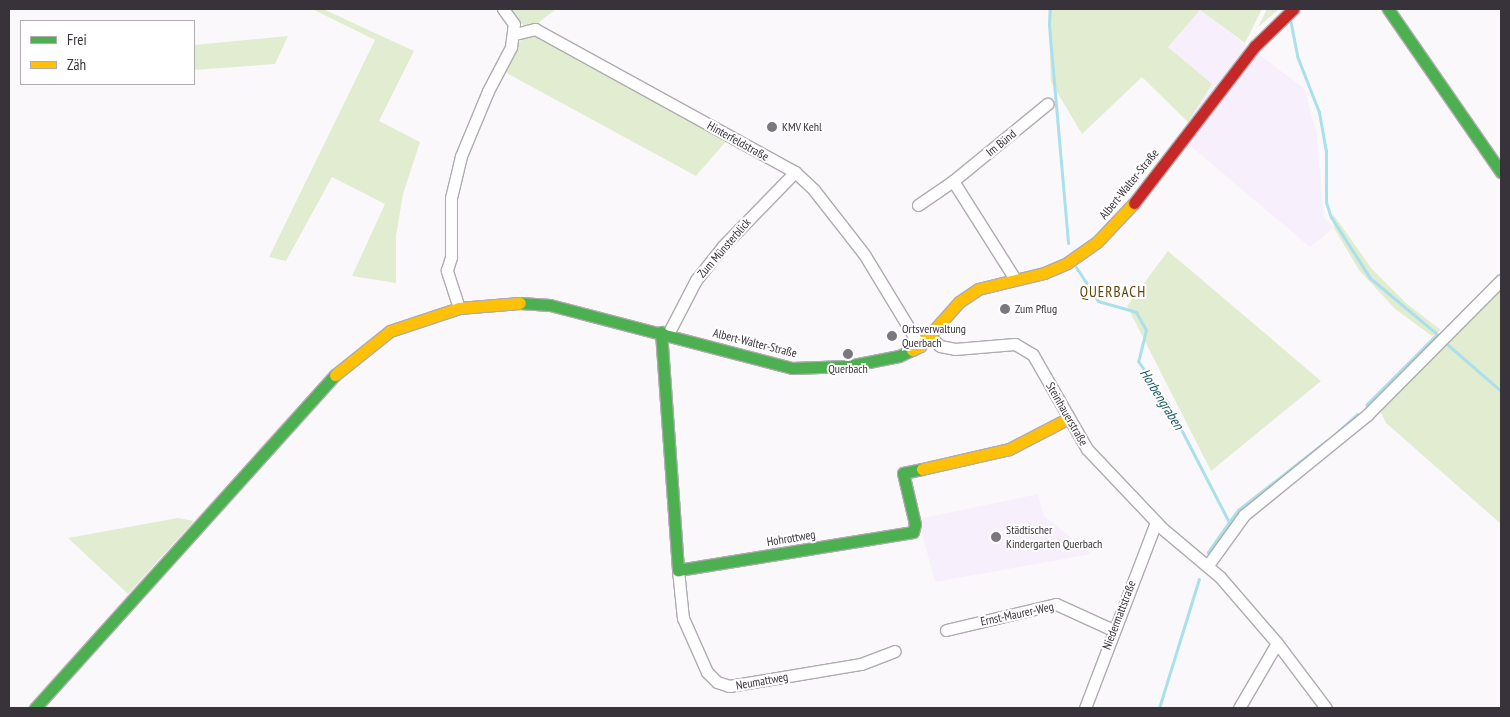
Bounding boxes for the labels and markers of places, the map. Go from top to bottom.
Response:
place label: KMV Kehl [782,120,822,134]
marker: KMV Kehl [766,121,778,133]
place label: Zum Pflug [1015,302,1057,316]
marker: Zum Pflug [999,303,1011,315]
place label: Ortsverwaltung Querbach [902,322,966,350]
marker: Ortsverwaltung Querbach [886,330,898,342]
marker: Querbach [842,348,854,360]
place label: Querbach [828,362,868,376]
place label: Städtischer Kindergarten Querbach [1006,523,1102,551]
marker: Städtischer Kindergarten Querbach [990,531,1002,543]

